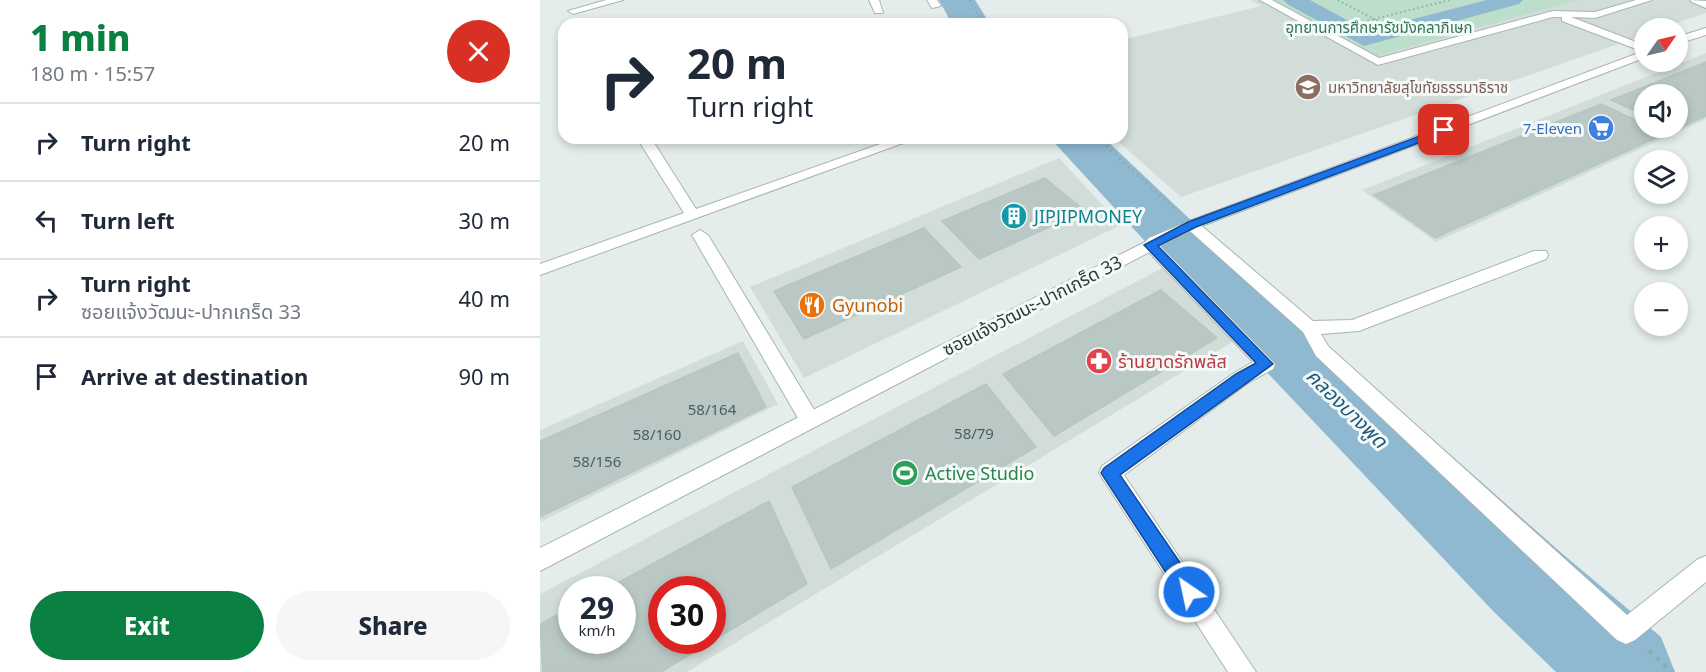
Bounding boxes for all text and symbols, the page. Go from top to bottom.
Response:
text: 1 min [30,13,131,62]
park label: อุทยานการศึกษารัชมังคลาภิเษก [1285,17,1473,37]
north arrow [1634,18,1688,72]
map controls [1634,18,1688,336]
button: close [447,20,510,83]
text: 20 m [687,34,787,91]
icon: right [588,42,666,120]
text: 180 m · 15:57 [30,60,155,87]
school or university icon: มหาวิทยาลัยสุโขทัยธรรมาธิราช [1293,72,1323,102]
place label: มหาวิทยาลัยสุโขทัยธรรมาธิราช [1328,77,1508,97]
button: sound [1634,84,1688,138]
text: Turn right [687,88,813,125]
pin [1418,104,1469,155]
icon: arrive [1427,113,1460,146]
supermarket icon: 7-Eleven [1586,113,1616,143]
place label: 7-Eleven [1523,118,1582,138]
icon: right [30,126,63,159]
text: Turn right [81,127,191,157]
text: 20 m [459,127,510,157]
button: layers [1634,150,1688,204]
building icon: JIPJIPMONEY [999,201,1029,231]
icon: left [30,204,63,237]
place label: JIPJIPMONEY [1032,204,1143,228]
text: Turn left [81,205,175,235]
text: 30 m [459,205,510,235]
button: + [1634,216,1688,270]
street label: ซอยแจ้งวัฒนะ-ปากเกร็ด 33 [938,249,1126,361]
text: Turn right [81,268,191,298]
icon: right [30,282,63,315]
button: − [1634,282,1688,336]
text: 40 m [459,283,510,313]
restaurant icon: Gyunobi [797,290,827,320]
place label: Gyunobi [832,293,903,317]
text: ซอยแจ้งวัฒนะ-ปากเกร็ด 33 [81,298,301,325]
pharmacy icon: ร้านยาดรักพลัส [1084,346,1114,376]
place label: ร้านยาดรักพลัส [1118,349,1227,373]
icon: arrive [30,360,63,393]
text: Arrive at destination [81,361,308,391]
text: 90 m [459,361,510,391]
water label: คลองบางพูด [1301,362,1394,454]
house number: 58/164 [688,399,737,419]
house number: 58/79 [954,423,994,443]
house number: 58/160 [633,424,681,444]
house number: 58/156 [573,451,621,471]
sports icon: Active Studio [890,458,920,488]
place label: Active Studio [925,461,1034,485]
position arrow [1157,560,1221,624]
speed limit sign: 30 [648,576,726,654]
text: 29 [580,587,614,628]
button: Exit [30,591,264,660]
button: Share [276,591,510,660]
text: km/h [579,620,615,640]

